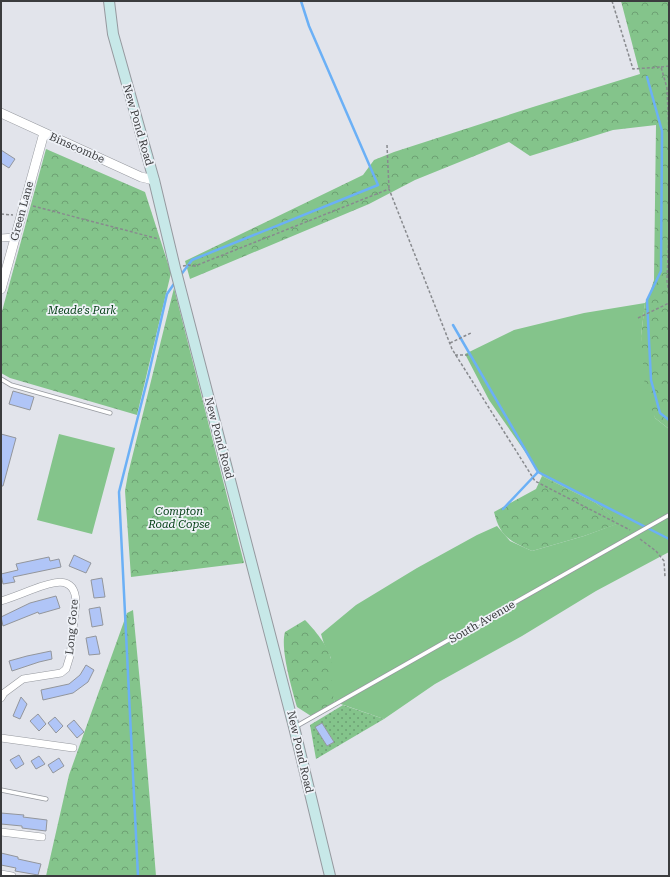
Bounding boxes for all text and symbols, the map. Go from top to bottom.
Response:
street label: New Pond Road [120,83,156,167]
street label: Binscombe [47,130,107,166]
street label: Green Lane [8,180,36,242]
park label: Meade's Park [47,304,116,317]
street label: New Pond Road [202,396,236,480]
park label: Compton Road Copse [147,505,210,531]
street label: South Avenue [447,598,517,646]
street label: Long Gore [63,599,81,655]
street label: New Pond Road [284,710,316,794]

